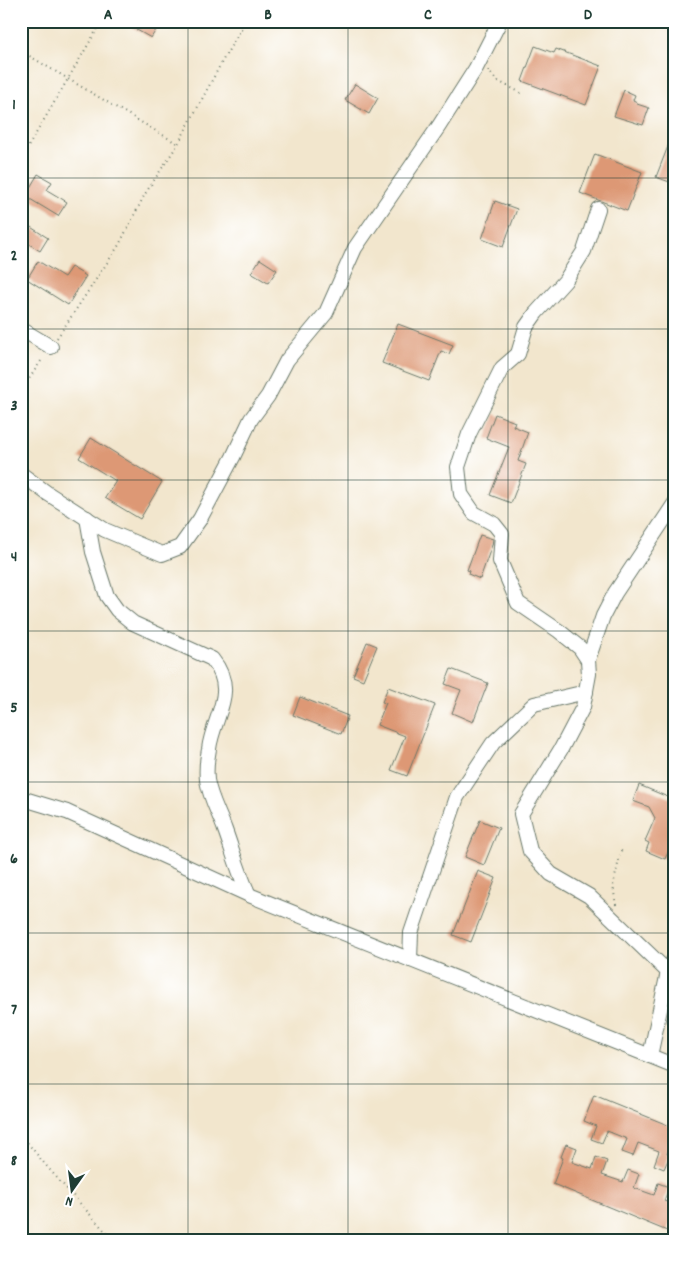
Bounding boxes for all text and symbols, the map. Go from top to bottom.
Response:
text: A [104,4,113,27]
text: B [264,4,272,27]
text: C [424,4,432,27]
text: D [584,4,593,27]
text: 1 [12,94,16,117]
text: 2 [11,245,18,268]
text: 3 [10,395,18,418]
text: 4 [11,546,17,569]
text: 5 [10,697,18,720]
text: 6 [10,848,18,871]
text: 7 [11,999,17,1022]
text: 8 [11,1150,18,1173]
north arrow [48,1164,98,1214]
text: N [63,1190,75,1211]

